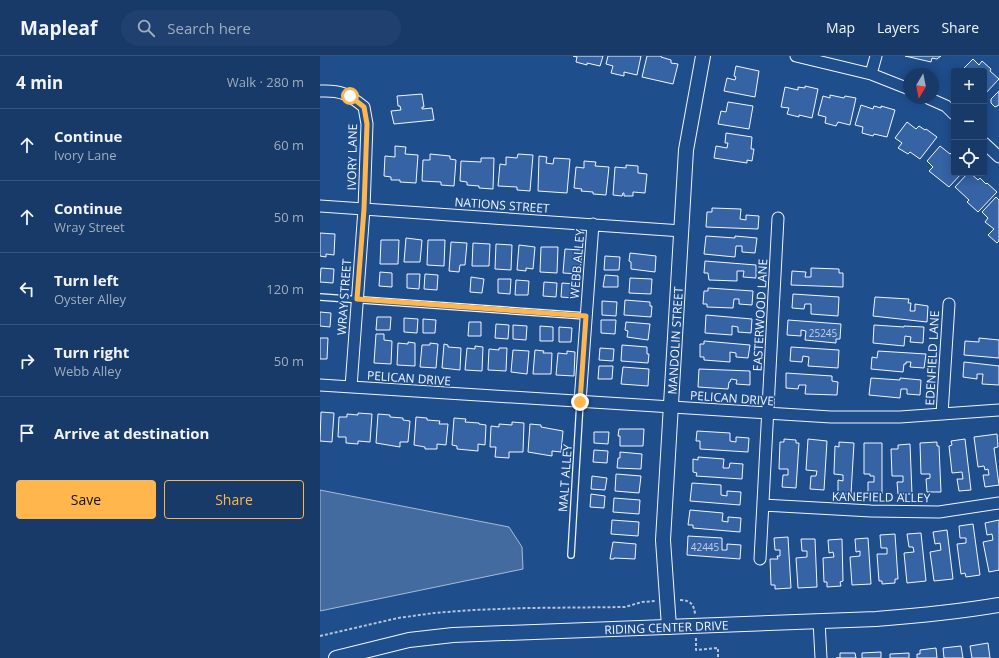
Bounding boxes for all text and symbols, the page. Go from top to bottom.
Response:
search box [121,10,401,46]
text: Mapleaf [20,15,97,41]
icon: search [135,17,157,39]
text: Search here [167,18,251,38]
text: Map [826,18,855,37]
text: Layers [877,18,919,37]
text: Share [941,18,979,37]
north arrow [903,68,939,104]
map controls [951,68,987,176]
button: + [951,68,987,104]
text: 4 min [16,71,63,94]
text: Walk · 280 m [227,73,304,91]
route start [341,87,359,105]
button: − [951,104,987,140]
street label: IVORY LANE [343,124,361,190]
text: Continue [54,126,122,146]
icon: ahead [16,134,38,156]
text: 60 m [274,136,304,154]
button: locate [951,140,987,176]
text: Ivory Lane [54,146,116,164]
street label: NATIONS STREET [454,193,550,217]
text: Continue [54,198,122,218]
icon: ahead [16,206,38,228]
text: 50 m [274,208,304,226]
text: Wray Street [54,218,125,236]
street label: WEBB ALLEY [565,228,589,300]
street label: WRAY STREET [333,258,355,336]
street label: EASTERWOOD LANE [749,258,771,372]
text: Turn left [54,270,119,290]
icon: left [16,278,38,300]
text: 120 m [266,280,304,298]
street label: MANDOLIN STREET [663,286,686,395]
text: Oyster Alley [54,290,126,308]
street label: EDENFIELD LANE [921,310,943,406]
house number: 25245 [809,326,838,340]
text: Turn right [54,342,129,362]
icon: right [16,350,38,372]
text: 50 m [274,352,304,370]
text: Webb Alley [54,362,121,380]
street label: PELICAN DRIVE [366,367,452,389]
street label: PELICAN DRIVE [689,387,775,409]
route end [571,393,589,411]
icon: arrive [16,422,38,444]
text: Arrive at destination [54,423,209,443]
street label: MALT ALLEY [554,443,576,512]
button: Save [16,480,156,519]
button: Share [164,480,304,519]
street label: KANEFIELD ALLEY [832,488,931,506]
house number: 42445 [691,540,720,554]
street label: RIDING CENTER DRIVE [604,616,729,638]

